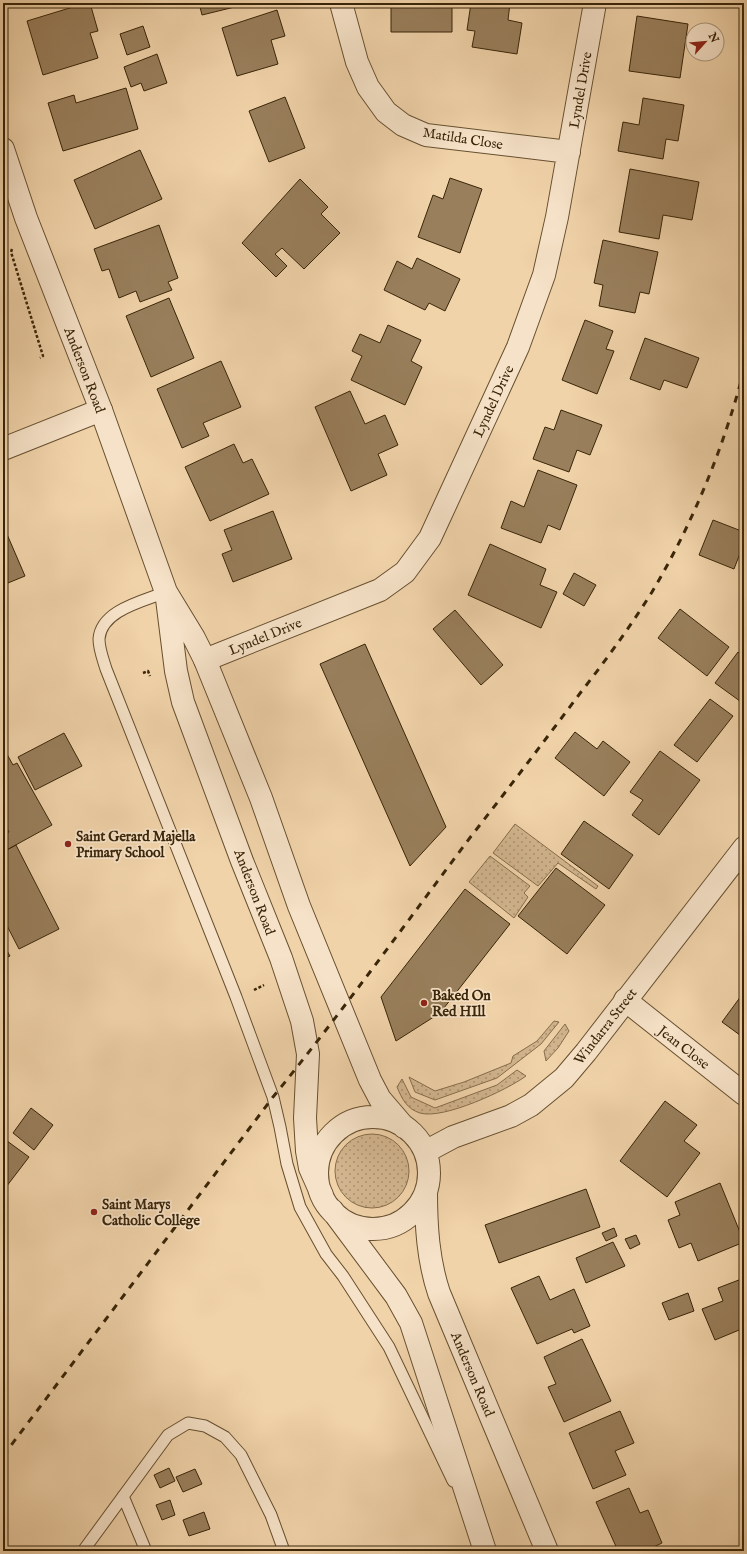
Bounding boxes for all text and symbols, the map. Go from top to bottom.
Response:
north arrow [685,22,725,62]
text: N [704,30,722,46]
street label: Lyndel Drive [565,50,597,130]
street label: Matilda Close [422,124,505,154]
street label: Anderson Road [59,324,109,416]
street label: Lyndel Drive [469,362,519,440]
street label: Lyndel Drive [226,614,305,660]
place label: Saint Gerard Majella Primary School [76,828,196,862]
marker: Saint Gerard Majella Primary School [63,839,73,849]
street label: Anderson Road [229,846,279,938]
street label: Windarra Street [570,985,641,1069]
place label: Baked On Red HIll [432,987,491,1021]
marker: Baked On Red HIll [419,998,429,1008]
street label: Jean Close [652,1021,713,1074]
place label: Saint Marys Catholic College [102,1196,200,1230]
marker: Saint Marys Catholic College [89,1207,99,1217]
street label: Anderson Road [446,1328,498,1420]

